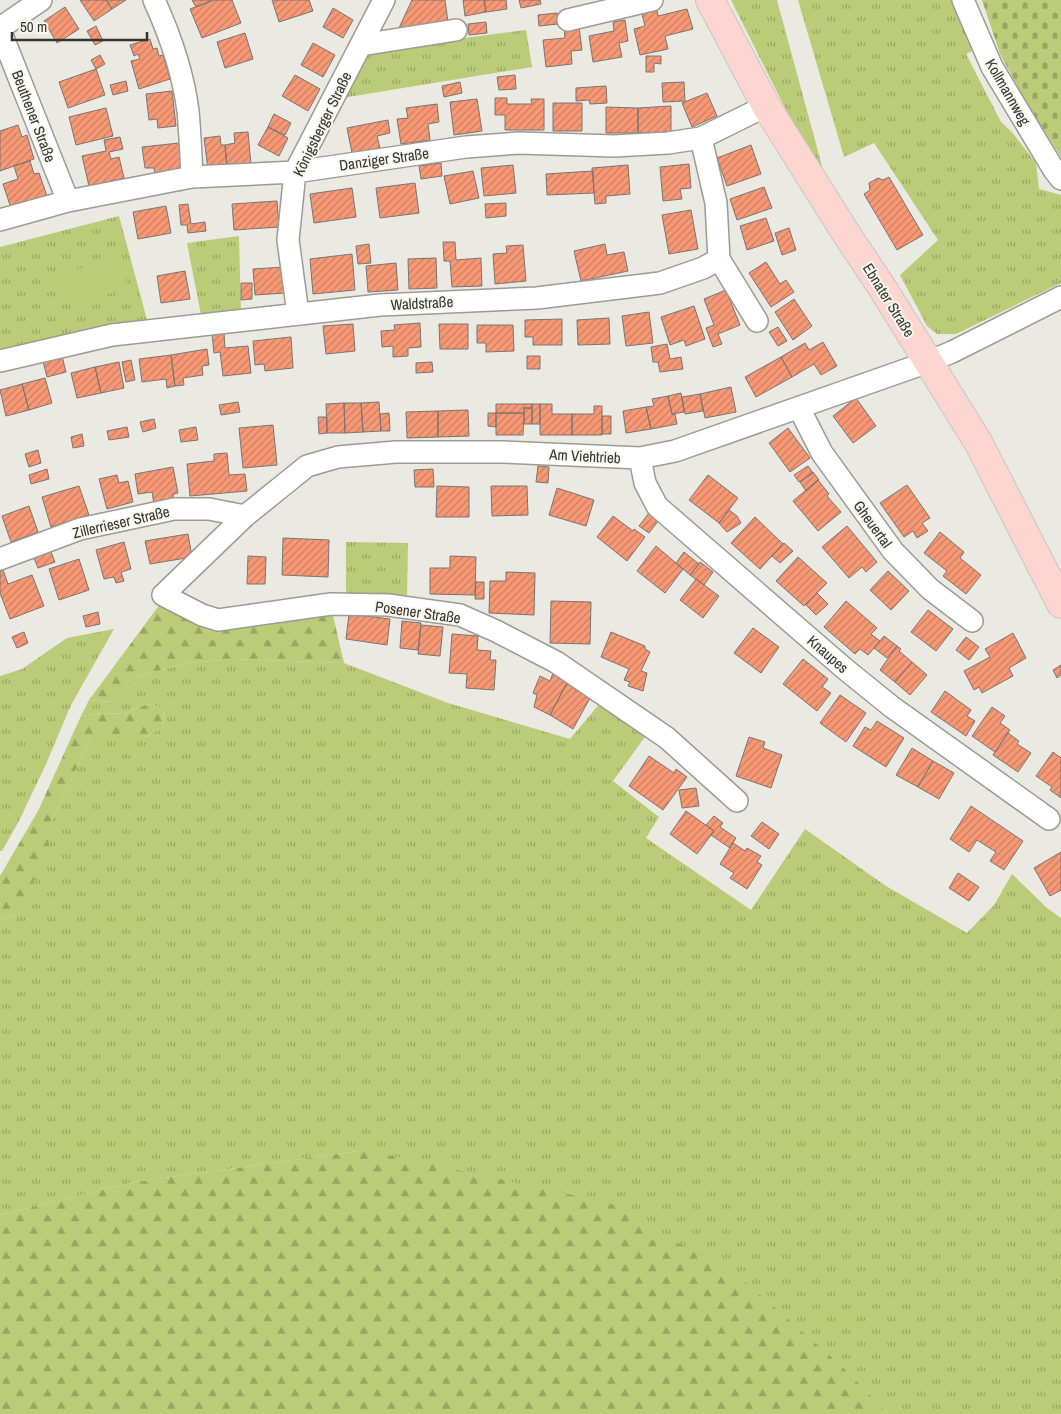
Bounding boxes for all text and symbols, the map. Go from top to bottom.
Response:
scale bar [12,10,148,42]
text: 50 m [20,16,47,37]
street label: Kollmannweg [980,55,1036,129]
street label: Beuthener Straße [7,67,61,165]
street label: Königsberger Straße [288,68,357,180]
street label: Danziger Straße [338,142,430,176]
street label: Ebnater Straße [858,259,920,341]
street label: Waldstraße [390,291,454,315]
street label: Am Viehtrieb [548,444,621,468]
street label: Gheuertal [849,496,897,552]
street label: Zillerrieser Straße [70,501,172,543]
street label: Posener Straße [374,596,462,628]
street label: Knaupes [803,630,853,678]

